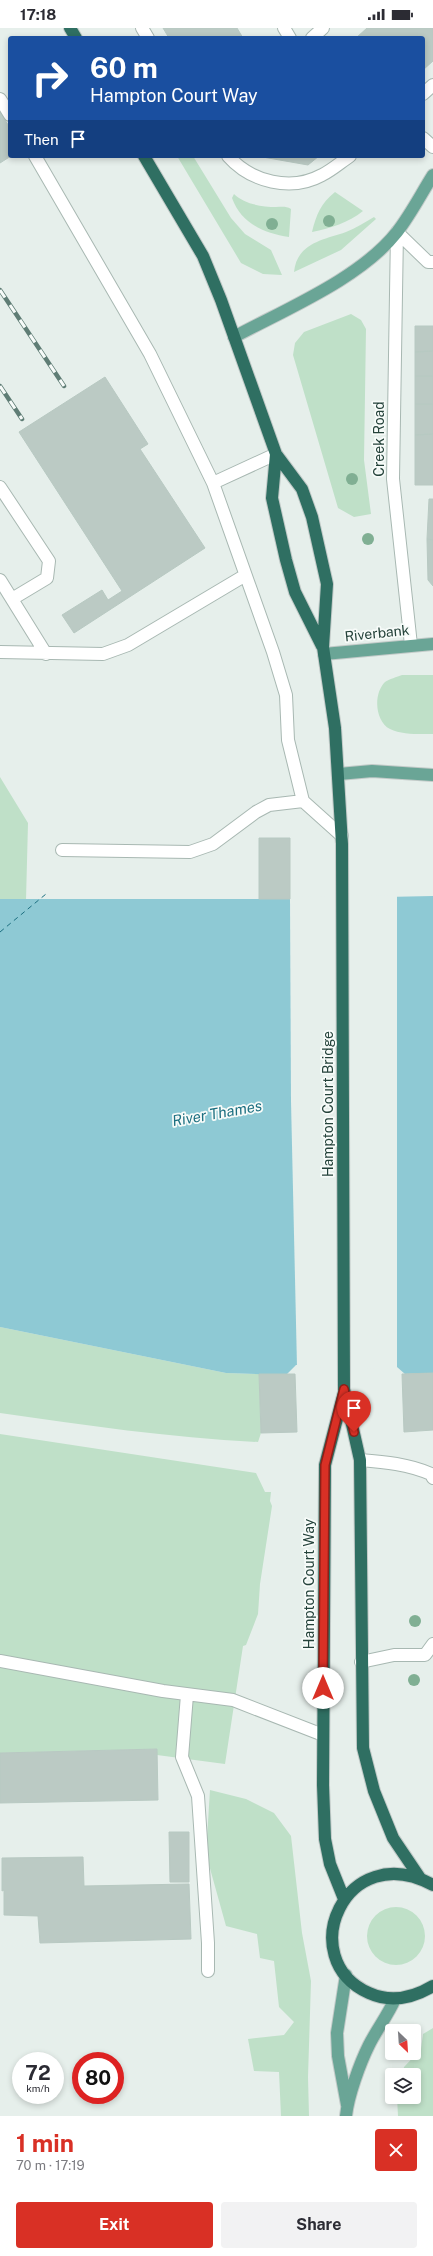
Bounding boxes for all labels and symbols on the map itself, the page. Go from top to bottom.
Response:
street label: Creek Road [371,401,387,477]
street label: Riverbank [344,622,410,644]
street label: Hampton Court Bridge [320,1031,336,1177]
water label: River Thames [171,1097,263,1129]
pin [337,1391,371,1432]
street label: Hampton Court Way [301,1518,317,1649]
position arrow [302,1667,344,1709]
north arrow [385,2024,421,2060]
speed limit sign: 80 [72,2052,124,2104]

